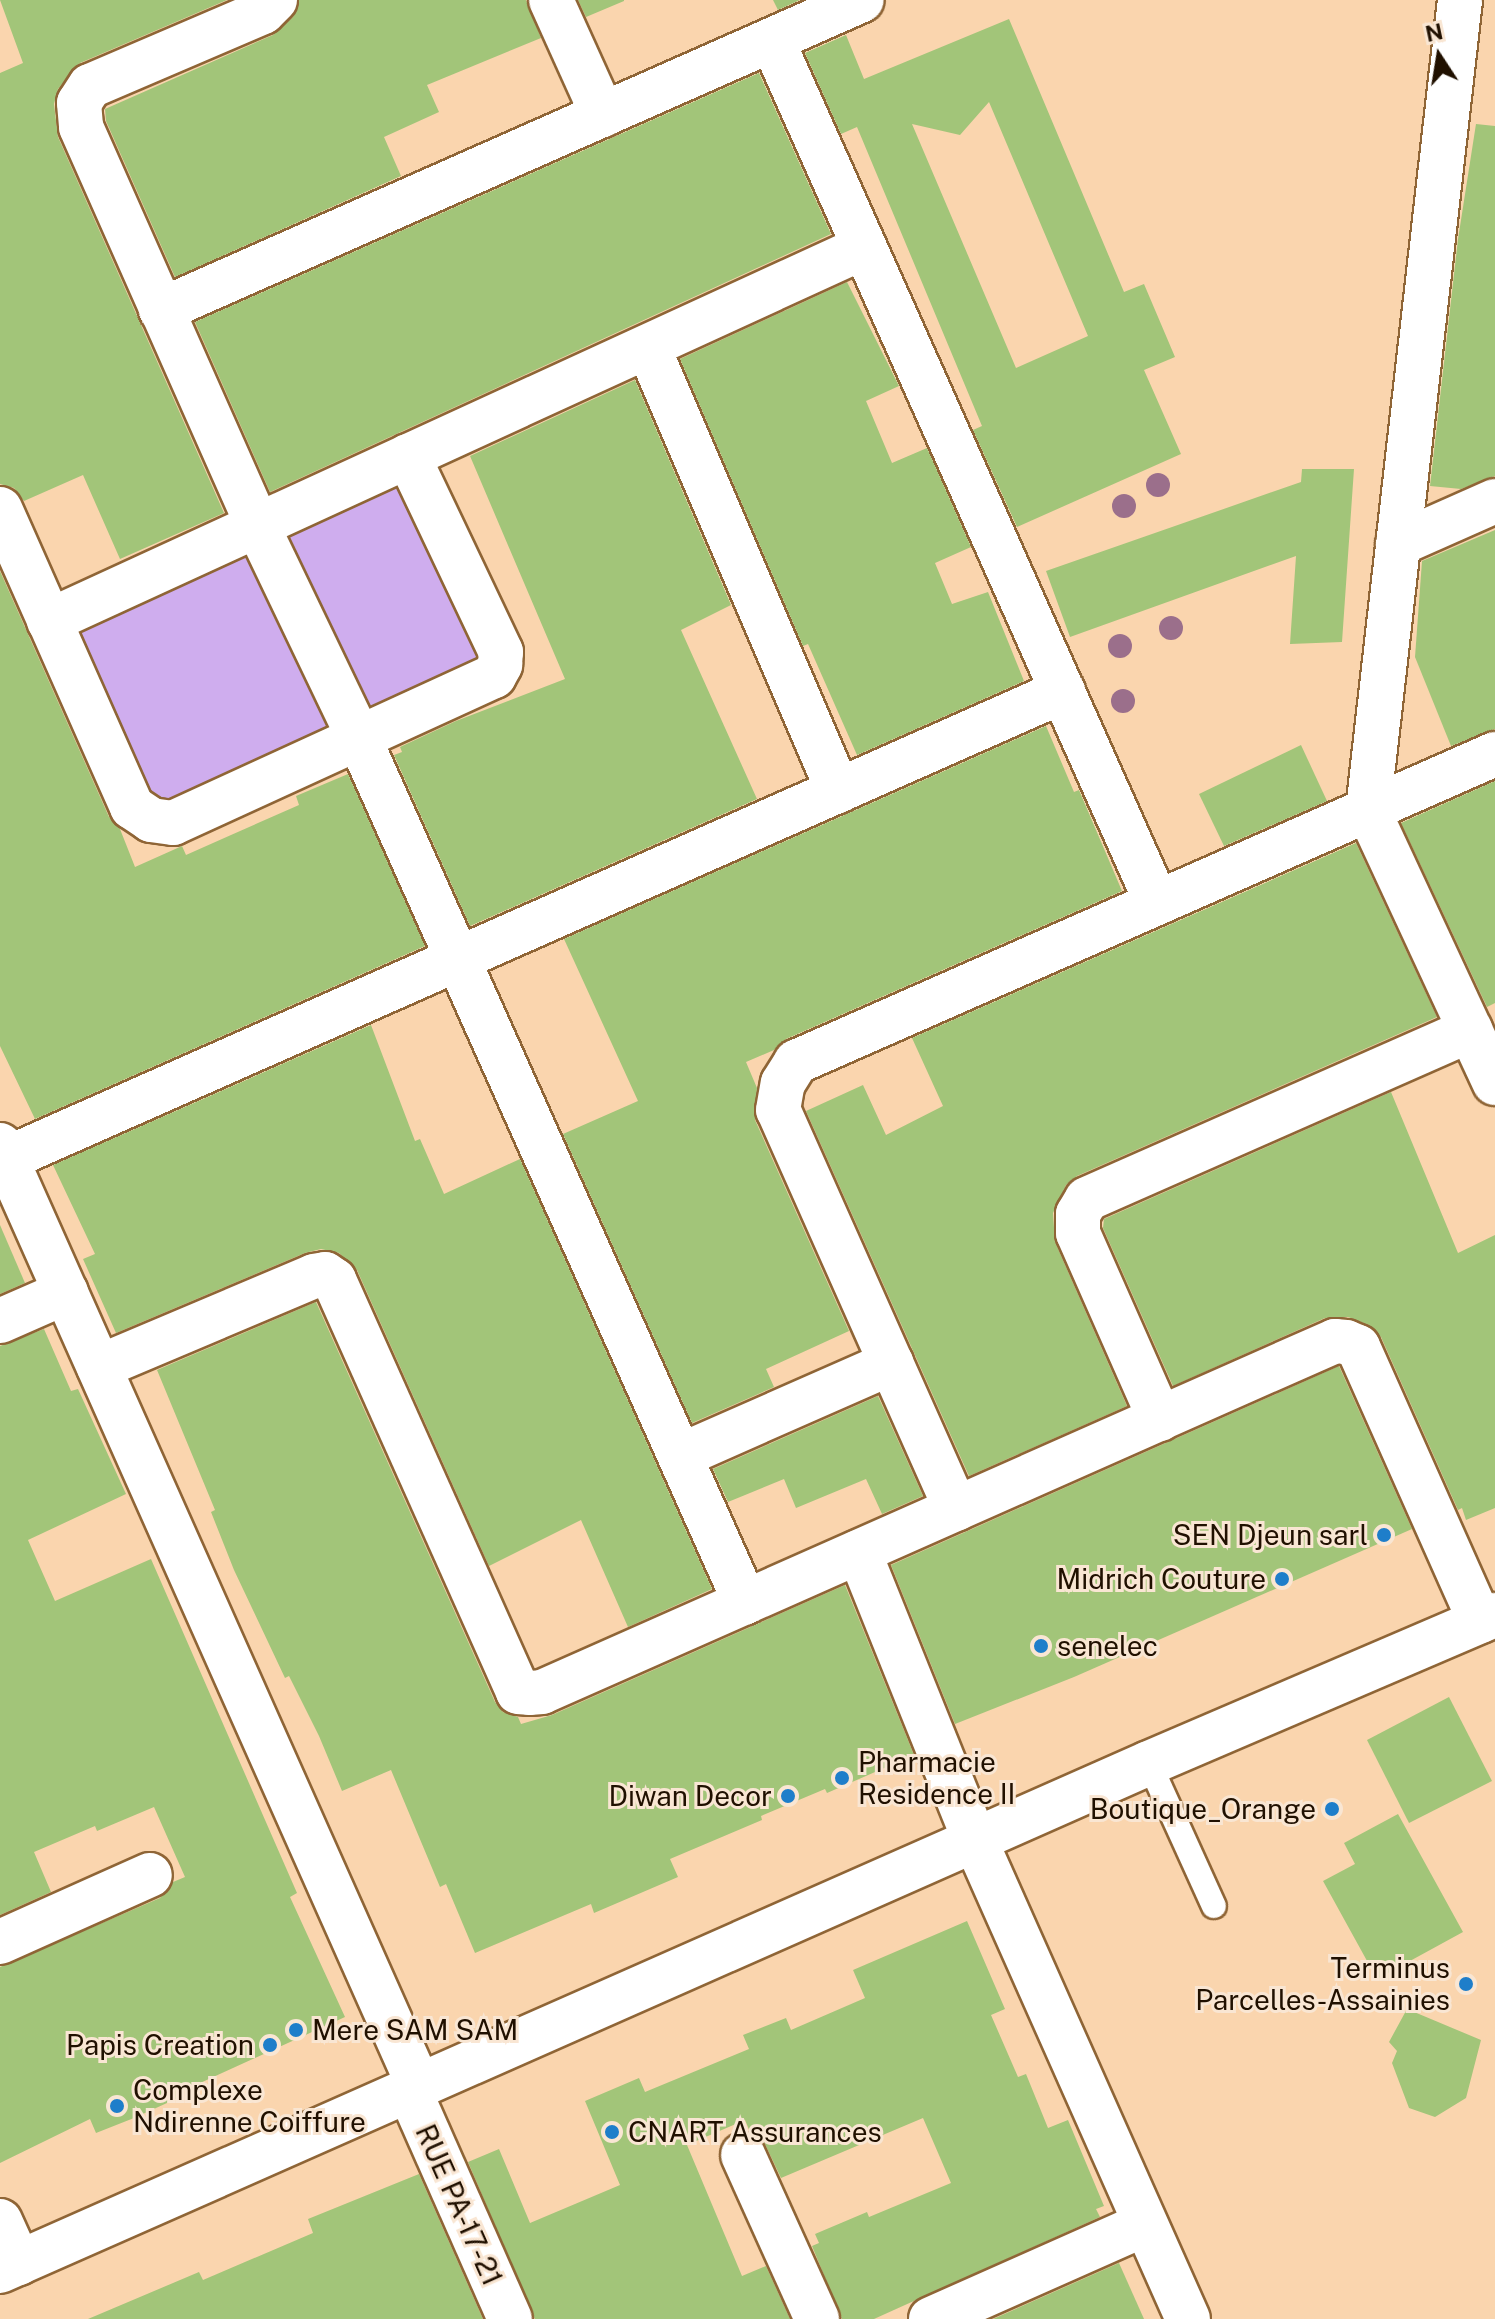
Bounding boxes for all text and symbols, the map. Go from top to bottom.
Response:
north arrow [1399,16,1479,96]
text: N [1423,18,1445,47]
place label: SEN Djeun sarl [1173,1518,1368,1552]
marker: SEN Djeun sarl [1375,1526,1393,1544]
place label: Midrich Couture [1056,1562,1266,1596]
marker: Midrich Couture [1273,1570,1291,1588]
place label: senelec [1057,1629,1158,1663]
marker: senelec [1032,1637,1050,1655]
place label: Pharmacie Residence II [858,1745,1016,1811]
marker: Pharmacie Residence II [833,1769,851,1787]
place label: Diwan Decor [609,1779,772,1813]
marker: Diwan Decor [779,1787,797,1805]
place label: Boutique_Orange [1090,1792,1316,1826]
marker: Boutique_Orange [1323,1800,1341,1818]
place label: Terminus Parcelles-Assainies [1195,1951,1450,2017]
marker: Terminus Parcelles-Assainies [1457,1975,1475,1993]
place label: Mere SAM SAM [312,2013,519,2047]
marker: Mere SAM SAM [287,2021,305,2039]
place label: Papis Creation [66,2028,254,2062]
marker: Papis Creation [261,2036,279,2054]
place label: Complexe Ndirenne Coiffure [133,2073,366,2139]
marker: Complexe Ndirenne Coiffure [108,2097,126,2115]
place label: CNART Assurances [628,2115,882,2149]
street label: RUE PA-17-21 [409,2119,509,2291]
marker: CNART Assurances [603,2123,621,2141]

